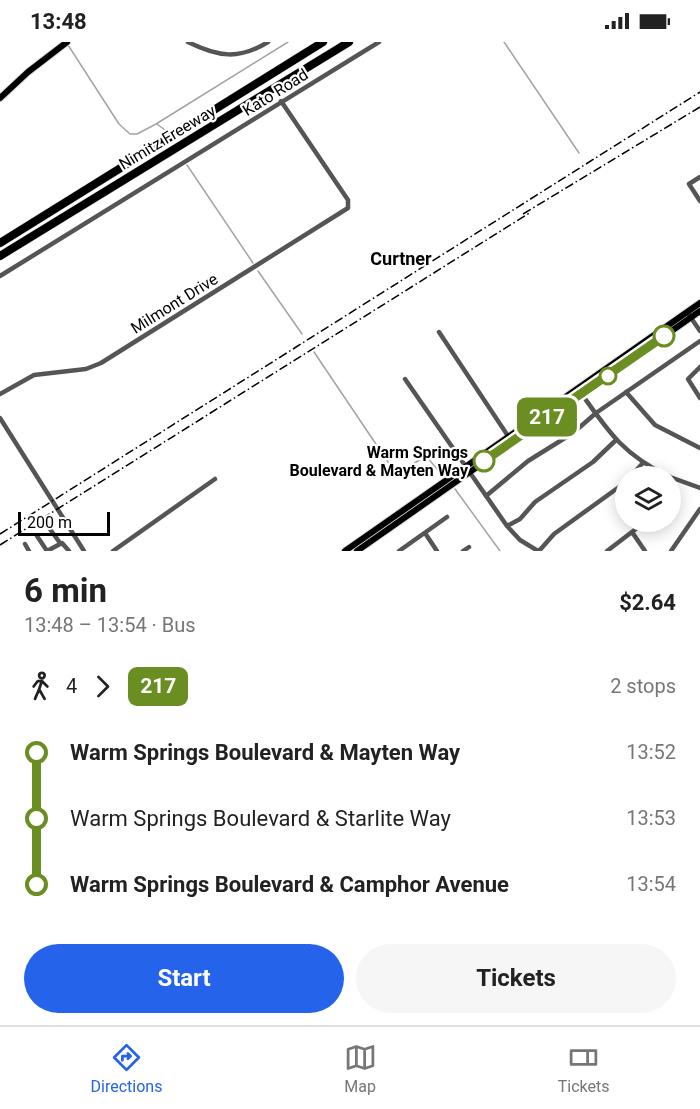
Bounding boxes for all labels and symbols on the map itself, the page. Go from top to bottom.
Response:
street label: Kato Road [239,65,312,120]
street label: Nimitz Freeway [115,101,219,174]
district label: Curtner [370,248,432,269]
street label: Milmont Drive [127,269,221,338]
unlabelled marker [653,325,675,347]
unlabelled marker [599,367,617,385]
line badge: 217 [512,398,582,436]
place label: Warm Springs Boulevard & Mayten Way [290,443,469,480]
marker: Warm Springs Boulevard & Mayten Way [473,450,495,472]
scale bar [18,509,110,537]

